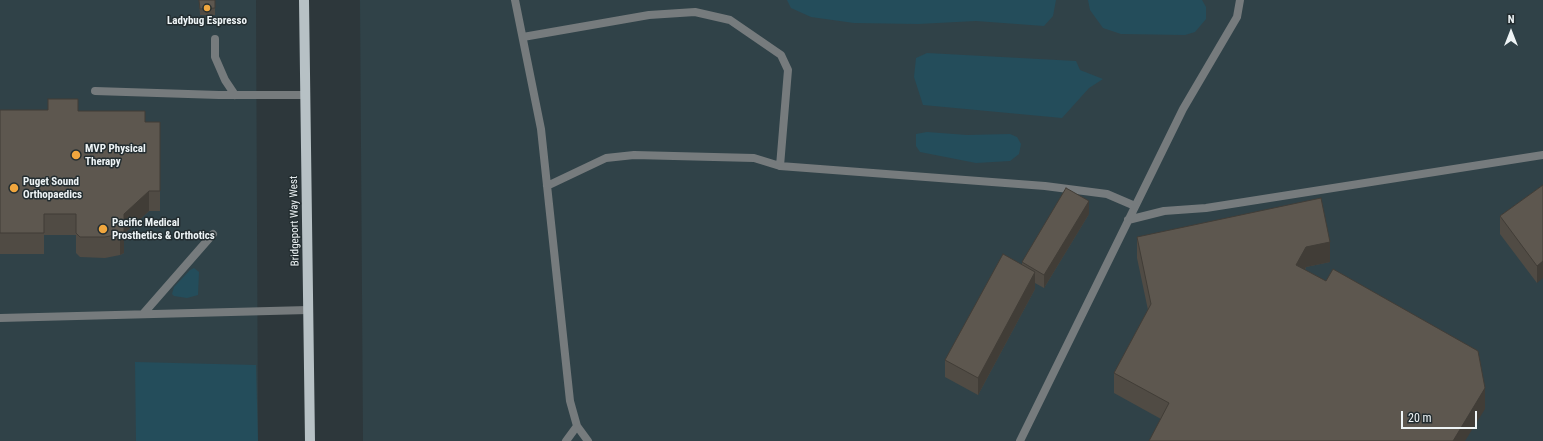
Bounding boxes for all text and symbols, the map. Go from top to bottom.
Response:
marker: Ladybug Espresso [202,3,212,13]
north arrow [1491,12,1531,52]
text: N [1508,13,1514,26]
place label: Ladybug Espresso [167,14,247,28]
place label: MVP Physical Therapy [85,142,146,168]
marker: MVP Physical Therapy [70,149,82,161]
place label: Puget Sound Orthopaedics [23,175,82,201]
street label: Bridgeport Way West [288,176,302,266]
marker: Puget Sound Orthopaedics [8,182,20,194]
place label: Pacific Medical Prosthetics & Orthotics [112,216,215,242]
marker: Pacific Medical Prosthetics & Orthotics [97,223,109,235]
scale bar [1403,403,1479,429]
text: 20 m [1408,411,1432,425]

